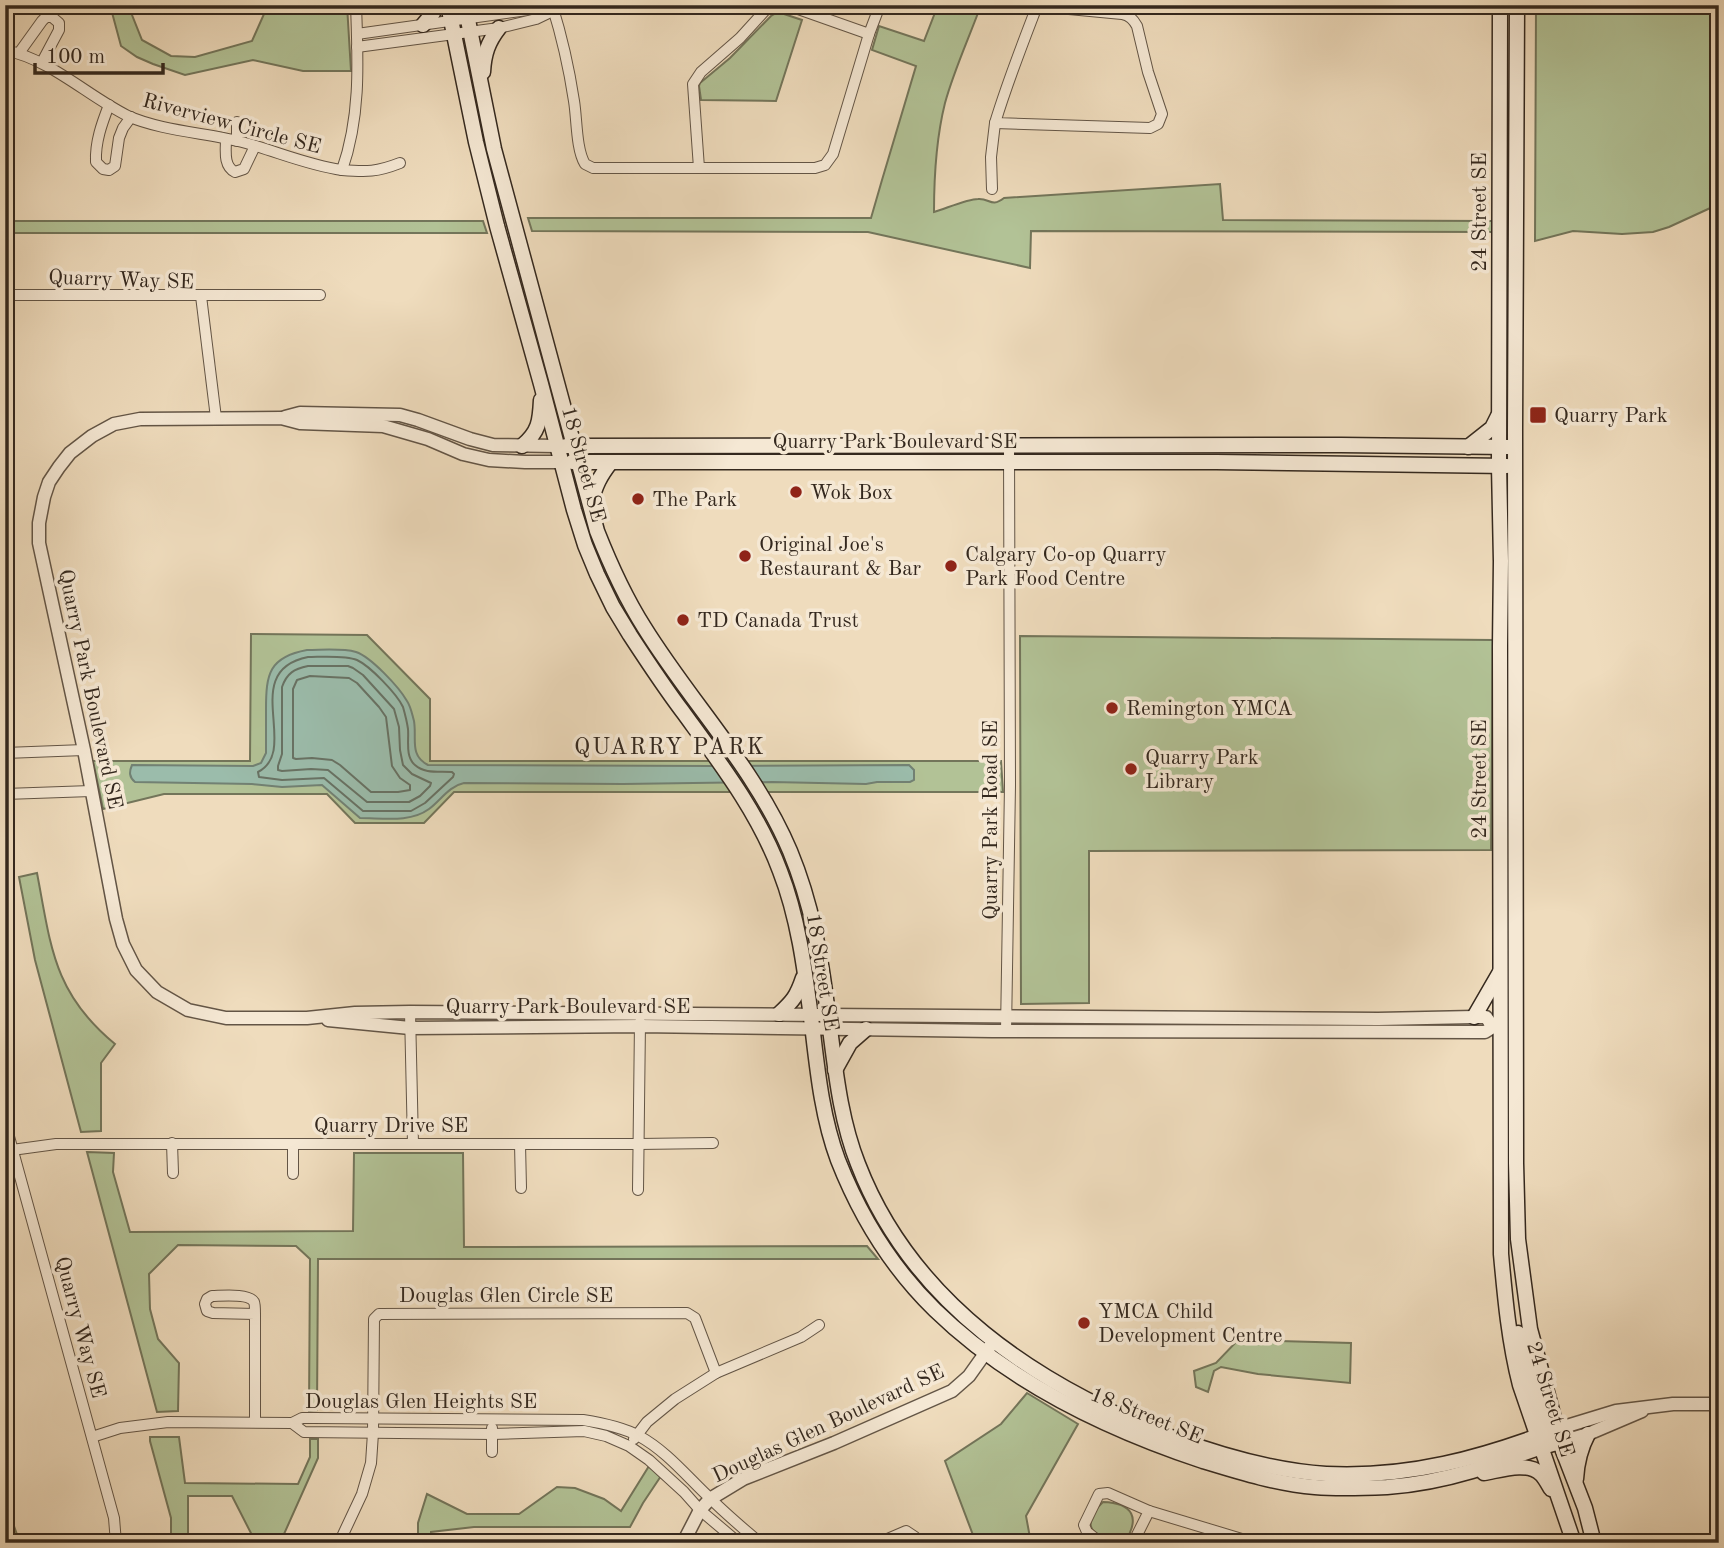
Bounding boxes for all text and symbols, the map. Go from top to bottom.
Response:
scale bar [35,32,163,76]
text: 100 m [46,47,105,68]
street label: Riverview Circle SE [140,90,323,158]
street label: 24 Street SE [1470,152,1491,272]
street label: Quarry Way SE [48,267,194,294]
street label: 18 Street SE [557,404,608,525]
marker: Quarry Park [1528,405,1548,425]
place label: Quarry Park [1554,406,1668,427]
street label: Quarry Park Boulevard SE [773,432,1017,453]
place label: Wok Box [810,483,893,504]
marker: Wok Box [788,484,804,500]
place label: The Park [652,490,737,511]
marker: The Park [630,491,646,507]
place label: Original Joe's Restaurant & Bar [759,535,922,580]
place label: Calgary Co-op Quarry Park Food Centre [965,545,1167,590]
marker: Original Joe's Restaurant & Bar [737,548,753,564]
marker: Calgary Co-op Quarry Park Food Centre [943,558,959,574]
street label: Quarry Park Boulevard SE [54,567,125,811]
place label: TD Canada Trust [697,611,859,632]
marker: TD Canada Trust [675,612,691,628]
place label: Remington YMCA [1126,699,1293,720]
marker: Remington YMCA [1104,700,1120,716]
street label: 24 Street SE [1470,719,1491,839]
street label: Quarry Park Road SE [981,720,1002,920]
district label: QUARRY PARK [574,736,766,759]
place label: Quarry Park Library [1145,748,1259,793]
marker: Quarry Park Library [1123,761,1139,777]
street label: 18 Street SE [802,912,841,1033]
street label: Quarry Park Boulevard SE [446,997,690,1018]
street label: Quarry Drive SE [314,1116,468,1137]
street label: Quarry Way SE [51,1254,109,1401]
street label: Douglas Glen Circle SE [399,1286,613,1307]
place label: YMCA Child Development Centre [1098,1302,1282,1347]
marker: YMCA Child Development Centre [1076,1315,1092,1331]
street label: 24 Street SE [1522,1339,1577,1460]
street label: Douglas Glen Boulevard SE [709,1361,948,1487]
street label: 18 Street SE [1087,1384,1206,1448]
street label: Douglas Glen Heights SE [305,1392,537,1413]

